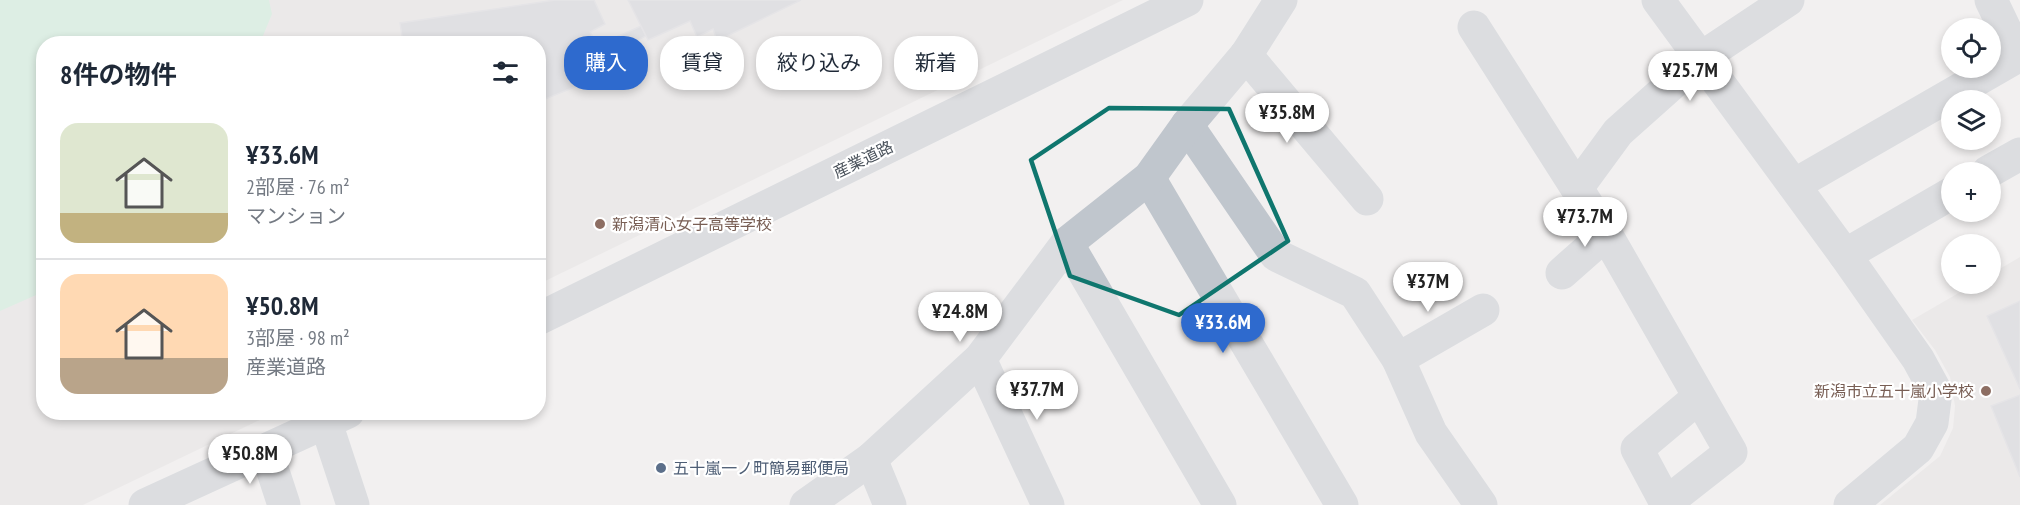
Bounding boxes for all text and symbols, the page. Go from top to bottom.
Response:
map controls [1941,18,2001,294]
button: locate [1941,18,2001,78]
chip: 購入 [564,36,648,90]
chip: 賃貸 [660,36,744,90]
chip: 絞り込み [756,36,882,90]
chip: 新着 [894,36,978,90]
pin: ¥25.7M [1641,51,1739,102]
icon: filters [489,56,522,89]
text: ¥25.7M [1662,57,1718,83]
text: 8件の物件 [60,58,176,91]
button: layers [1941,90,2001,150]
pin: ¥35.8M [1238,93,1336,144]
text: ¥35.8M [1259,99,1315,125]
street label: 産業道路 [830,136,896,182]
text: ¥33.6M [246,138,319,171]
icon: home [108,147,180,219]
button: + [1941,162,2001,222]
text: 2部屋 · 76 m² [246,174,350,200]
pin: ¥73.7M [1536,197,1634,248]
text: マンション [246,203,346,229]
text: ¥73.7M [1557,203,1613,229]
place label: 新潟清心女子高等学校 [612,214,772,234]
marker: 新潟清心女子高等学校 [593,217,607,231]
button: − [1941,234,2001,294]
pin: ¥37M [1392,262,1464,313]
text: ¥37M [1407,268,1449,294]
text: ¥50.8M [246,289,319,322]
pin: ¥24.8M [911,292,1009,343]
icon: home [108,298,180,370]
text: ¥24.8M [932,298,988,324]
pin: ¥33.6M [1174,303,1272,354]
text: ¥33.6M [1195,309,1251,335]
text: 3部屋 · 98 m² [246,325,350,351]
text: 産業道路 [246,354,326,380]
pin: ¥37.7M [988,370,1086,421]
text: ¥37.7M [1010,376,1064,402]
place label: 新潟市立五十嵐小学校 [1814,381,1974,401]
marker: 新潟市立五十嵐小学校 [1979,384,1993,398]
pin: ¥50.8M [201,434,299,485]
text: ¥50.8M [222,440,278,466]
place label: 五十嵐一ノ町簡易郵便局 [673,458,849,478]
marker: 五十嵐一ノ町簡易郵便局 [654,461,668,475]

